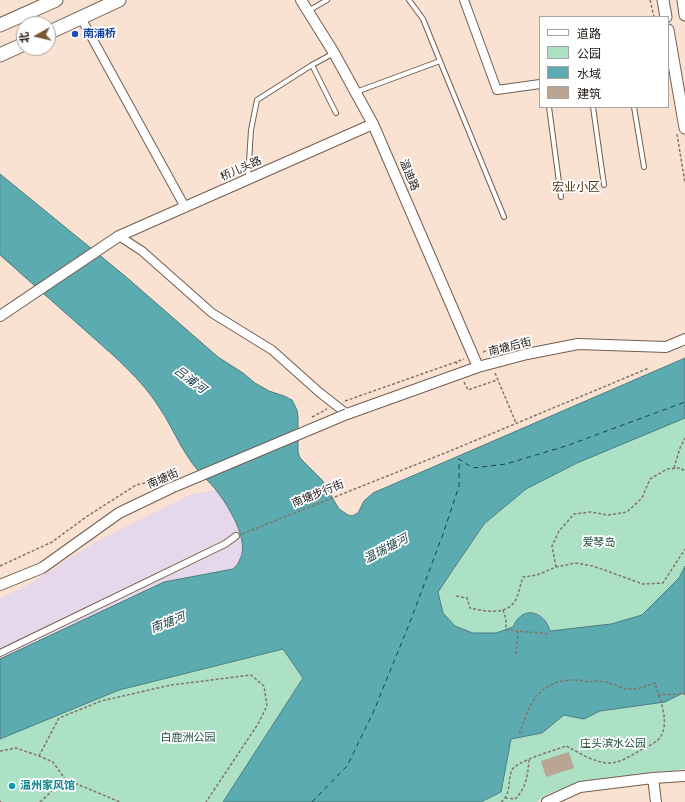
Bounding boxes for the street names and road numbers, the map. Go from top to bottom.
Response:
street label: 桥儿头路 [218,154,264,184]
street label: 温迪路 [396,157,422,193]
street label: 南塘后街 [487,335,533,359]
street label: 南塘街 [145,466,181,492]
street label: 南塘步行街 [290,478,346,510]

